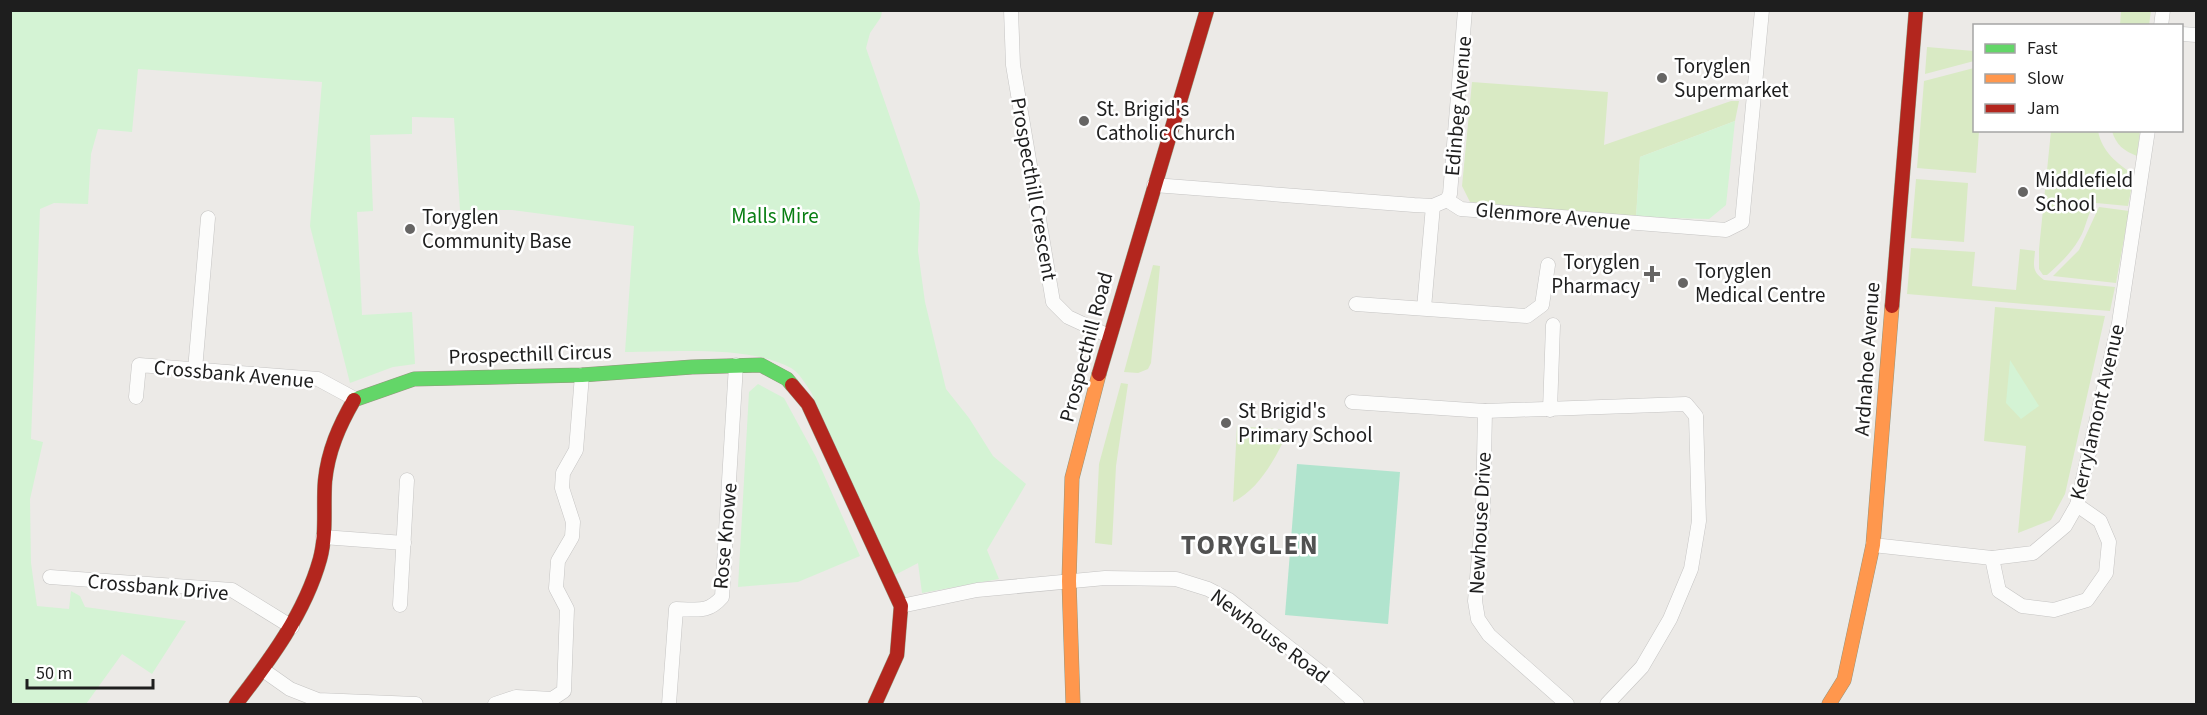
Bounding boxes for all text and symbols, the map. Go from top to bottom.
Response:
legend [1973,24,2183,132]
street label: Edinbeg Avenue [1437,35,1479,177]
text: Fast [2027,36,2058,61]
place label: Toryglen Supermarket [1674,51,1789,105]
text: Slow [2027,66,2064,91]
marker: Toryglen Supermarket [1655,71,1669,85]
place label: St. Brigid's Catholic Church [1096,94,1235,148]
street label: Prospecthill Crescent [1003,95,1065,283]
text: Jam [2027,96,2060,121]
marker: St. Brigid's Catholic Church [1077,114,1091,128]
place label: Middlefield School [2035,165,2133,219]
marker: Middlefield School [2016,185,2030,199]
street label: Glenmore Avenue [1474,194,1632,238]
park label: Malls Mire [731,201,819,231]
place label: Toryglen Community Base [422,202,572,256]
marker: Toryglen Community Base [403,222,417,236]
place label: Toryglen Pharmacy [1551,247,1640,301]
place label: Toryglen Medical Centre [1695,256,1826,310]
marker: Toryglen Pharmacy [1645,267,1659,281]
street label: Prospecthill Road [1052,269,1120,425]
marker: Toryglen Medical Centre [1676,276,1690,290]
street label: Ardnahoe Avenue [1847,281,1887,437]
street label: Kerrylamont Avenue [2062,321,2132,503]
street label: Prospecthill Circus [448,336,612,372]
street label: Crossbank Avenue [153,352,315,396]
place label: St Brigid's Primary School [1238,396,1373,450]
marker: St Brigid's Primary School [1219,416,1233,430]
street label: Newhouse Drive [1461,451,1499,595]
street label: Rose Knowe [705,481,745,591]
district label: TORYGLEN [1181,526,1319,565]
street label: Crossbank Drive [86,566,230,608]
street label: Newhouse Road [1204,581,1336,691]
scale bar [27,652,153,690]
text: 50 m [36,661,72,686]

